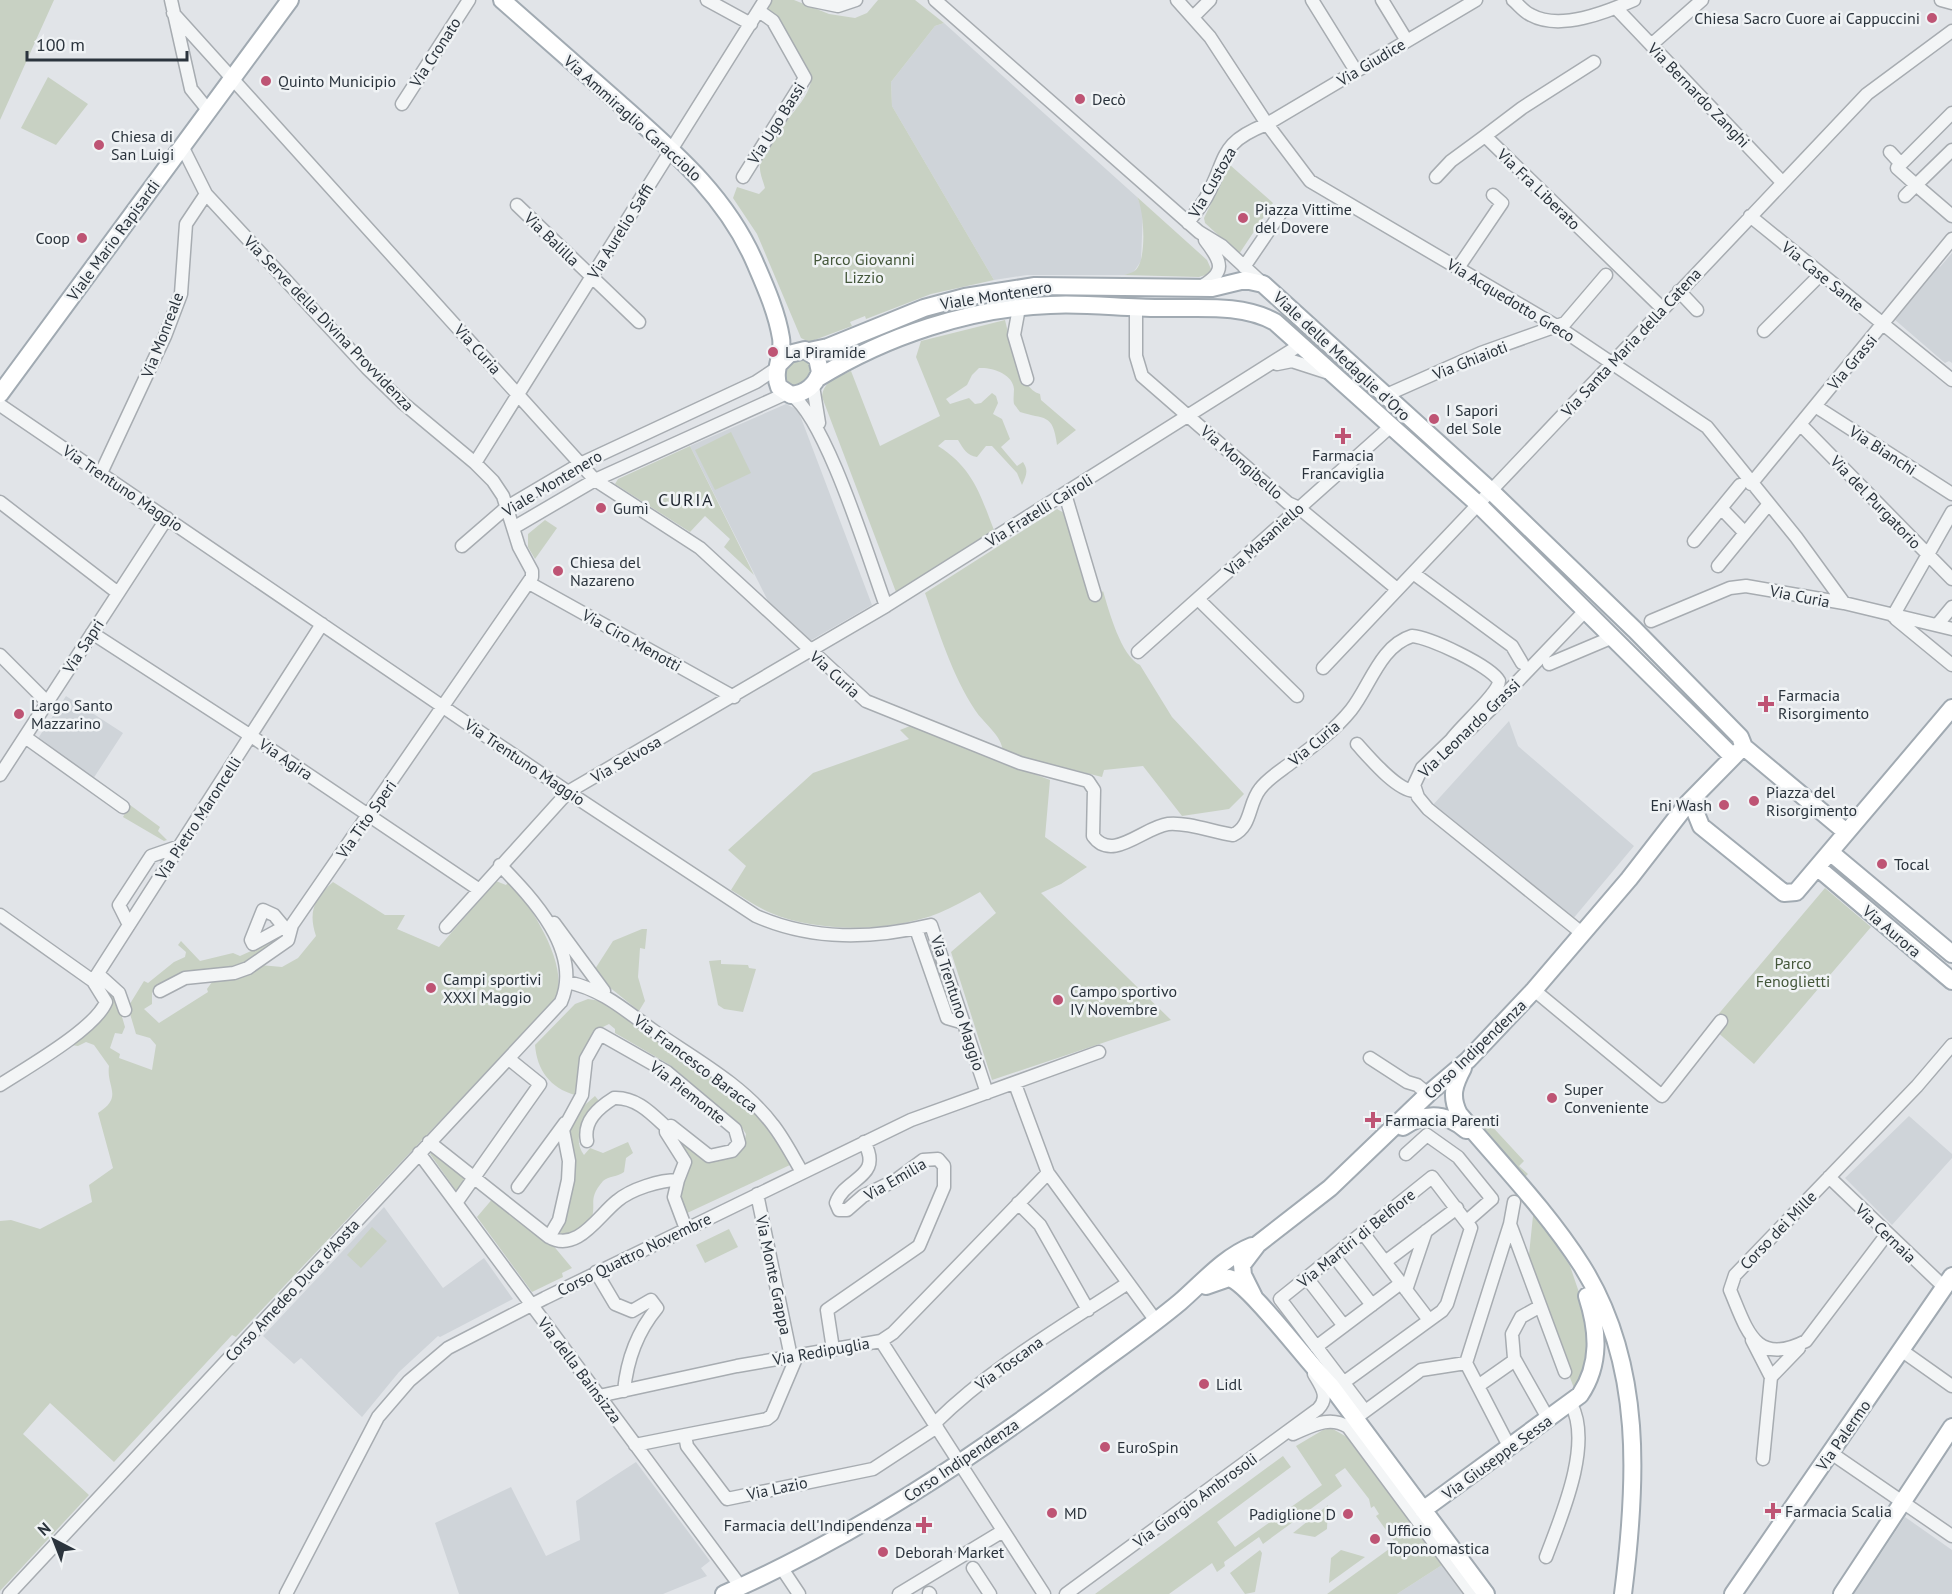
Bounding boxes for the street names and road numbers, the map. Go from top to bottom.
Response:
street label: Via Cronato [405,13,465,91]
street label: Via Giudice [1332,34,1409,91]
street label: Via Bernardo Zanghi [1643,38,1754,152]
street label: Via Ammiraglio Caracciolo [559,50,706,185]
street label: Via Ugo Bassi [742,78,809,168]
street label: Via Custoza [1183,143,1240,222]
street label: Via Fra Liberato [1492,144,1585,234]
street label: Viale Mario Rapisardi [62,176,164,305]
street label: Via Aurelio Saffi [582,180,657,283]
street label: Via Balilla [519,207,584,270]
street label: Via Serve della Divina Provvidenza [239,230,418,415]
street label: Via Case Sante [1777,236,1868,315]
street label: Via Acquedotto Greco [1443,253,1579,346]
street label: Via Santa Maria della Catena [1556,263,1705,421]
street label: Viale Montenero [938,276,1053,314]
street label: Viale delle Medaglie d'Oro [1268,286,1415,425]
street label: Via Monreale [136,289,187,381]
street label: Via Curia [450,319,506,378]
street label: Via Grassi [1822,330,1881,395]
street label: Via Ghiaioti [1429,336,1510,384]
street label: Via Mongibello [1196,420,1287,503]
street label: Via Bianchi [1845,420,1920,479]
street label: Via Trentuno Maggio [58,440,187,536]
street label: Viale Montenero [498,445,605,521]
street label: Via del Purgatorio [1826,450,1926,553]
street label: Via Fratelli Cairoli [981,469,1096,551]
street label: Via Masaniello [1219,498,1308,581]
street label: Via Curia [1767,580,1832,612]
street label: Via Ciro Menotti [578,604,685,676]
street label: Via Sapri [58,615,108,678]
street label: Via Curia [805,646,864,702]
street label: Via Leonardo Grassi [1413,674,1524,782]
street label: Via Trentuno Maggio [460,714,589,810]
street label: Via Curia [1284,716,1344,771]
street label: Via Selvosa [587,731,665,788]
street label: Via Agira [255,733,317,784]
street label: Via Pietro Maroncelli [150,753,245,884]
street label: Via Tito Speri [331,776,400,863]
street label: Via Aurora [1858,900,1925,961]
street label: Via Trentuno Maggio [926,932,989,1073]
street label: Corso Indipendenza [1420,995,1530,1103]
street label: Via Francesco Baracca [629,1009,762,1116]
street label: Via Piemonte [645,1056,730,1128]
street label: Via Emilia [860,1153,930,1205]
street label: Via Martiri di Belfiore [1292,1184,1419,1292]
street label: Corso dei Mille [1735,1186,1821,1274]
street label: Via Cernaia [1851,1198,1921,1267]
street label: Corso Quattro Novembre [554,1208,714,1300]
street label: Via Monte Grappa [751,1212,796,1337]
street label: Corso Amedeo Duca d'Aosta [221,1214,363,1366]
street label: Via della Bainsizza [533,1312,626,1427]
street label: Via Toscana [970,1332,1047,1395]
street label: Via Redipuglia [770,1333,871,1370]
street label: Via Palermo [1811,1396,1875,1475]
street label: Via Giuseppe Sessa [1437,1410,1556,1504]
street label: Corso Indipendenza [900,1414,1022,1506]
street label: Via Giorgio Ambrosoli [1128,1448,1261,1552]
street label: Via Lazio [744,1472,809,1504]

